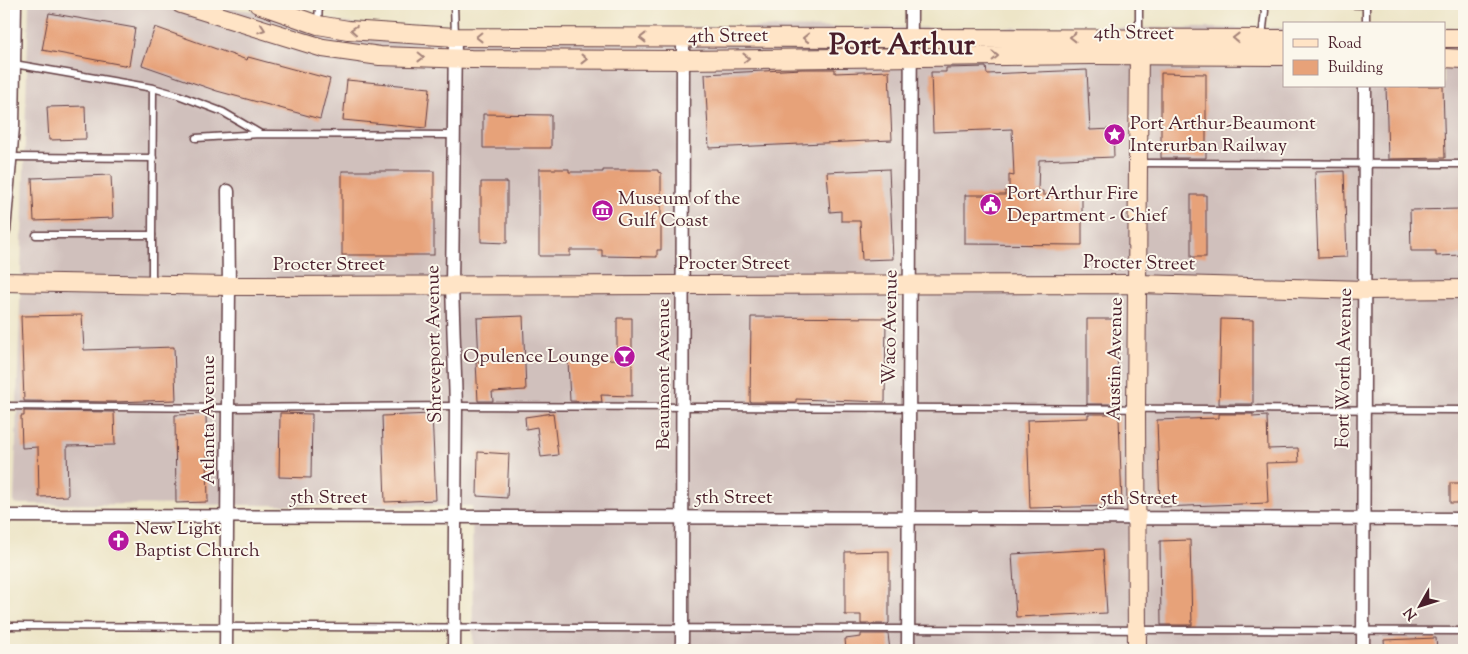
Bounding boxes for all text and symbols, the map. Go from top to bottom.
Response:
street label: 4th Street [1094,20,1175,48]
legend [1283,22,1446,88]
one-way arrow [258,23,266,33]
street label: 4th Street [688,23,769,51]
one-way arrow [350,25,358,36]
district label: Port Arthur [829,26,975,68]
one-way arrow [475,32,482,42]
one-way arrow [1069,32,1076,42]
one-way arrow [639,33,646,43]
one-way arrow [801,33,809,43]
one-way arrow [1231,33,1239,44]
text: Road [1328,34,1362,55]
one-way arrow [991,51,999,61]
one-way arrow [418,52,426,63]
one-way arrow [743,53,751,64]
one-way arrow [580,54,588,64]
text: Building [1328,58,1383,79]
place label: Port Arthur-Beaumont Interurban Railway [1130,111,1316,160]
place icon: Port Arthur-Beaumont Interurban Railway [1102,123,1126,147]
place label: Port Arthur Fire Department - Chief [1007,181,1168,230]
place label: Museum of the Gulf Coast [618,186,741,235]
public building icon: Port Arthur Fire Department - Chief [979,193,1003,217]
museum icon: Museum of the Gulf Coast [590,198,614,222]
street label: Procter Street [1083,250,1196,278]
street label: Procter Street [678,251,791,278]
street label: Procter Street [273,252,386,279]
street label: Shreveport Avenue [420,265,450,423]
street label: Waco Avenue [876,269,906,385]
street label: Fort Worth Avenue [1330,288,1360,448]
street label: Austin Avenue [1101,297,1131,421]
street label: Beaumont Avenue [651,298,678,450]
place label: Opulence Lounge [463,344,609,371]
bar icon: Opulence Lounge [613,345,637,369]
street label: Atlanta Avenue [196,355,223,485]
street label: 5th Street [289,485,368,512]
street label: 5th Street [694,485,773,512]
street label: 5th Street [1099,486,1178,513]
place label: New Light Baptist Church [135,516,260,565]
church icon: New Light Baptist Church [107,528,131,552]
north arrow [1396,582,1446,632]
text: N [1400,602,1423,624]

